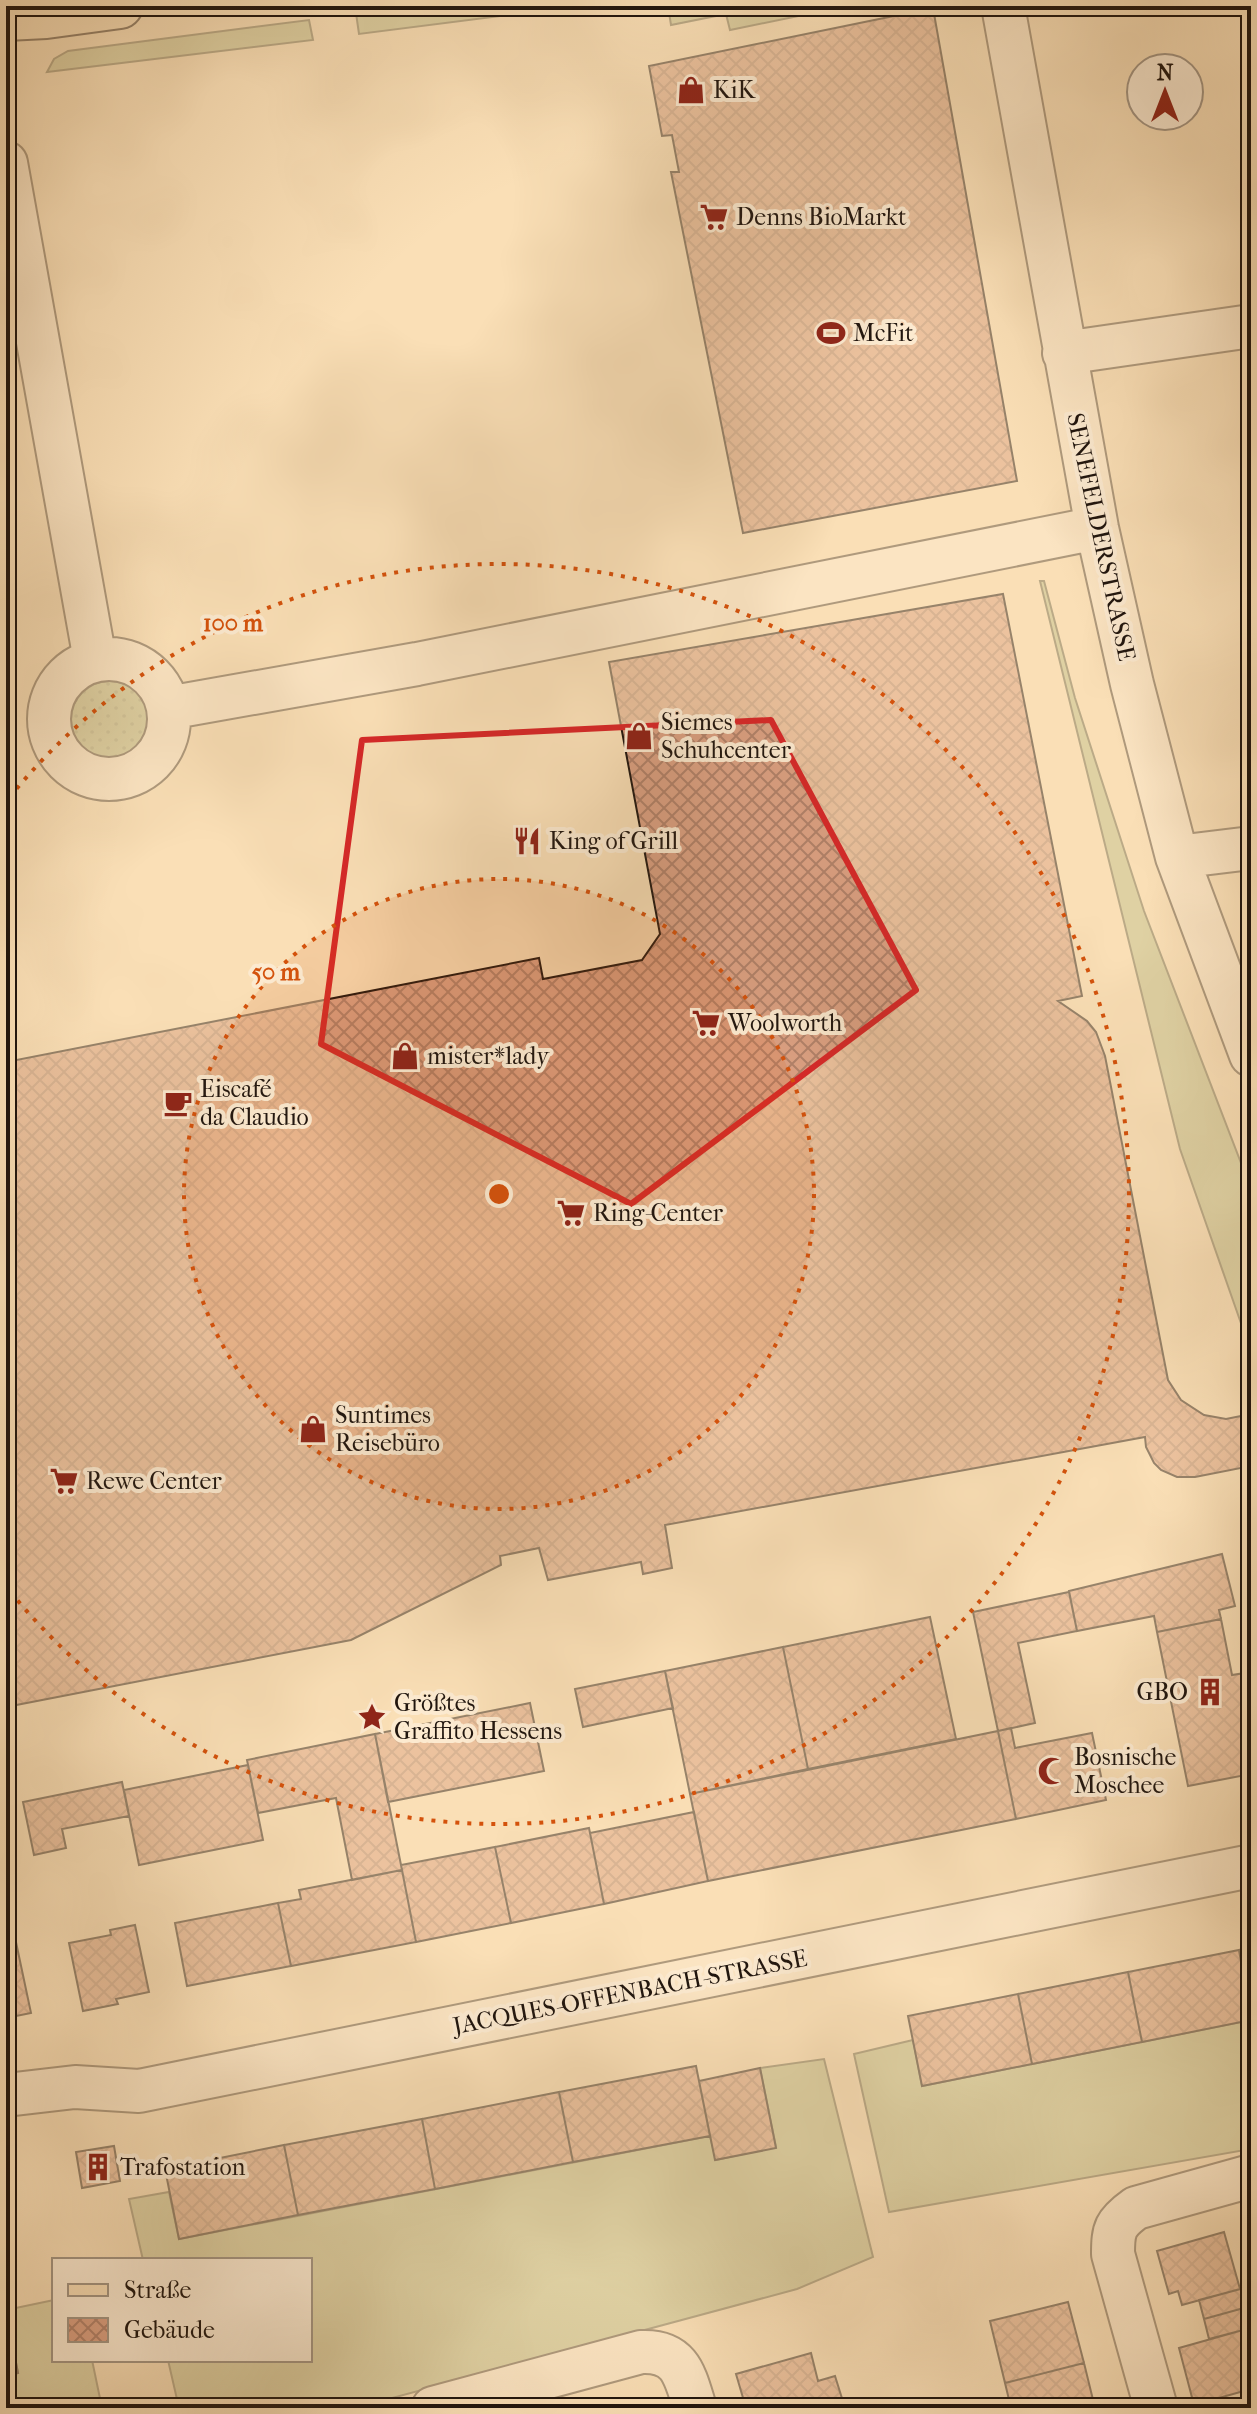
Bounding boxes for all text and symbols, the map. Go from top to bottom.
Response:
north arrow [1125,52,1205,132]
text: N [1157,60,1174,86]
shop icon: KiK [676,75,706,105]
place label: KiK [713,76,757,104]
supermarket icon: Denns BioMarkt [699,202,729,232]
place label: Denns BioMarkt [736,203,907,231]
sports icon: McFit [816,318,846,348]
place label: McFit [853,319,914,347]
street label: SENEFELDERSTRASSE [1061,410,1141,664]
text: 100 m [203,609,264,637]
place label: Siemes Schuhcenter [661,708,792,764]
shop icon: Siemes Schuhcenter [624,721,654,751]
restaurant icon: King of Grill [512,826,542,856]
place label: King of Grill [549,827,678,855]
text: 50 m [252,958,301,986]
supermarket icon: Woolworth [691,1008,721,1038]
place label: Woolworth [727,1009,843,1037]
shop icon: mister*lady [390,1041,420,1071]
place label: mister*lady [427,1042,550,1070]
place label: Eiscafé da Claudio [200,1075,309,1131]
cafe icon: Eiscafé da Claudio [163,1088,193,1118]
centre of rings [485,1180,513,1208]
supermarket icon: Ring-Center [556,1198,586,1228]
place label: Ring-Center [593,1199,724,1227]
place label: Suntimes Reisebüro [335,1401,440,1457]
shop icon: Suntimes Reisebüro [298,1414,328,1444]
supermarket icon: Rewe Center [49,1466,79,1496]
place label: Rewe Center [86,1467,222,1495]
building icon: GBO [1195,1677,1225,1707]
place label: GBO [1136,1678,1188,1706]
place label: Größtes Graffito Hessens [394,1689,562,1745]
place icon: Größtes Graffito Hessens [357,1702,387,1732]
place label: Bosnische Moschee [1074,1743,1176,1799]
mosque icon: Bosnische Moschee [1037,1756,1067,1786]
street label: JACQUES-OFFENBACH-STRASSE [448,1944,810,2041]
building icon: Trafostation [83,2152,113,2182]
place label: Trafostation [120,2153,246,2181]
legend [52,2258,312,2362]
text: Straße [124,2276,191,2304]
text: Gebäude [124,2316,215,2344]

